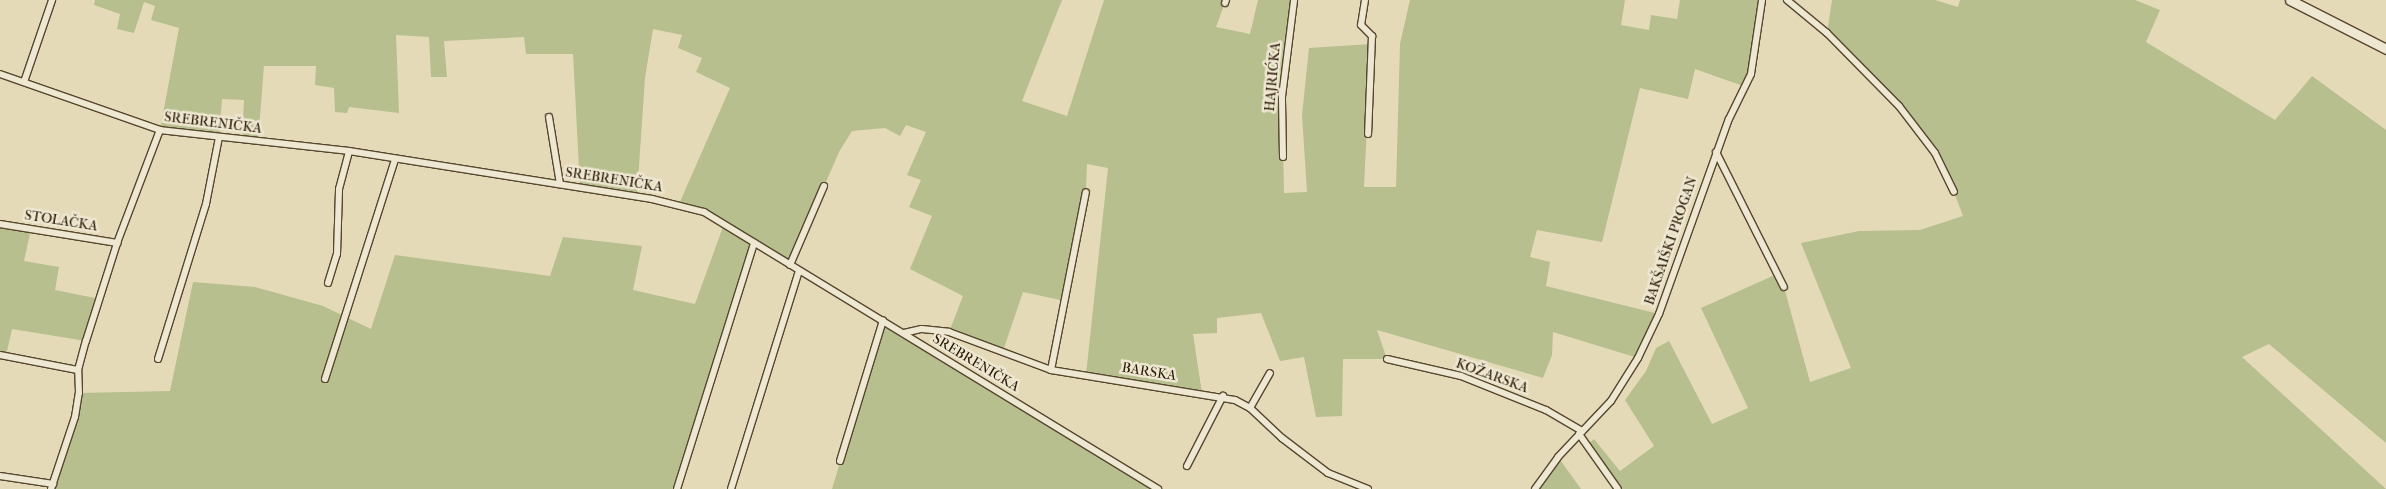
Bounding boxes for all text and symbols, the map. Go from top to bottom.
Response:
street label: HAJRIĆKA [1262,42,1284,112]
street label: SREBRENIČKA [163,109,263,137]
street label: SREBRENIČKA [564,164,664,196]
street label: BAKŠAIŠKI PROGAN [1641,175,1701,307]
street label: STOLAČKA [23,207,99,235]
street label: SREBRENIČKA [930,330,1022,396]
street label: KOŽARSKA [1453,355,1531,397]
street label: BARSKA [1121,359,1177,385]

